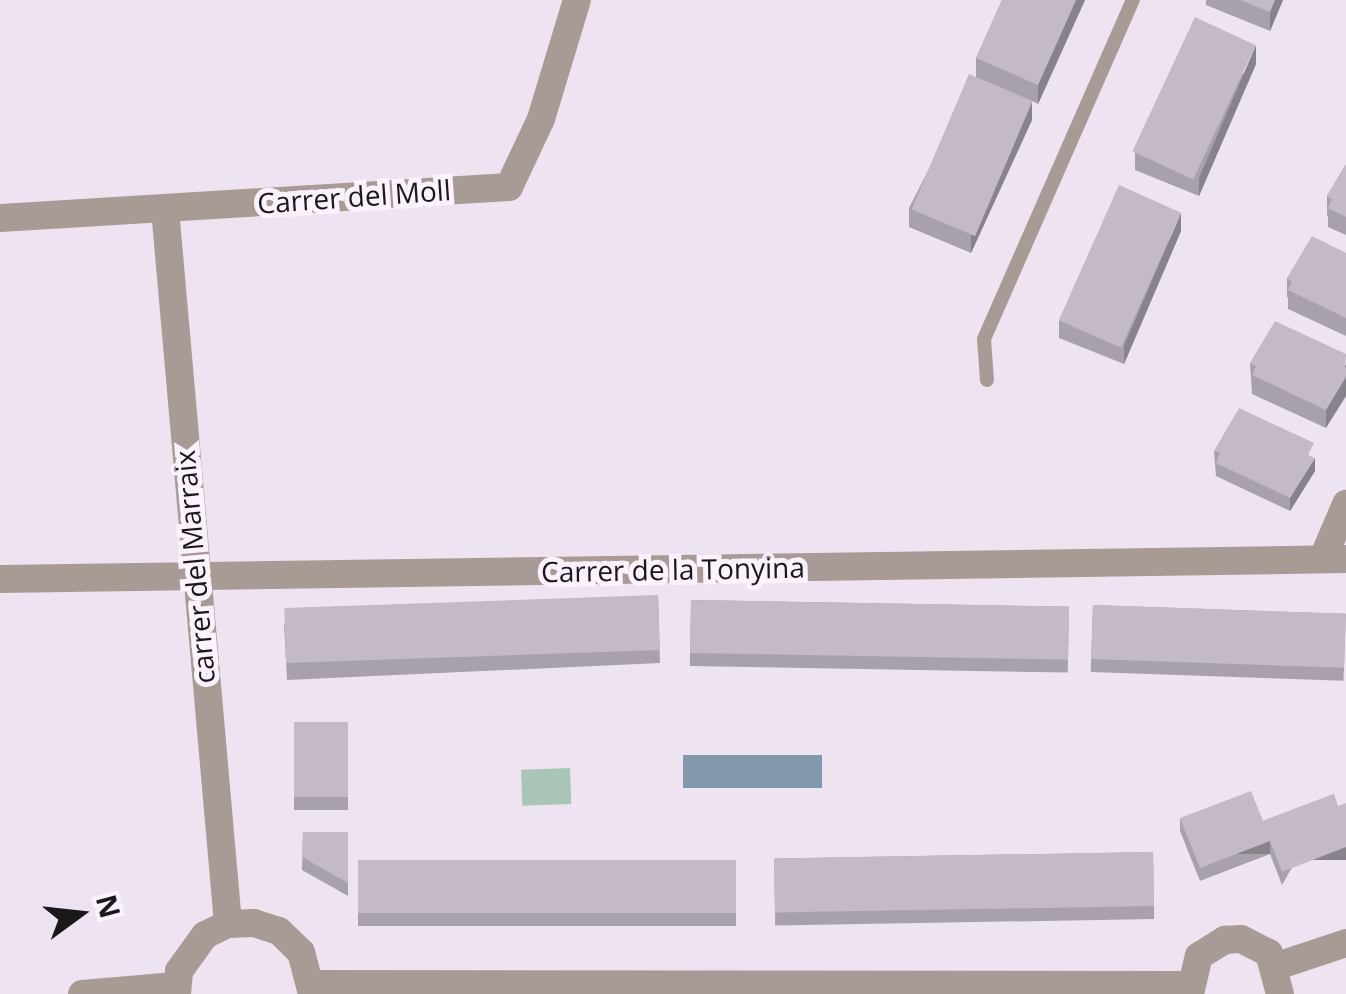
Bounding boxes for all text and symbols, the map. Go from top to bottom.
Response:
street label: Carrer del Moll [256,172,452,220]
street label: carrer del Marraix [167,449,221,685]
street label: Carrer de la Tonyina [541,550,805,588]
north arrow [30,864,130,964]
text: N [88,890,130,922]

